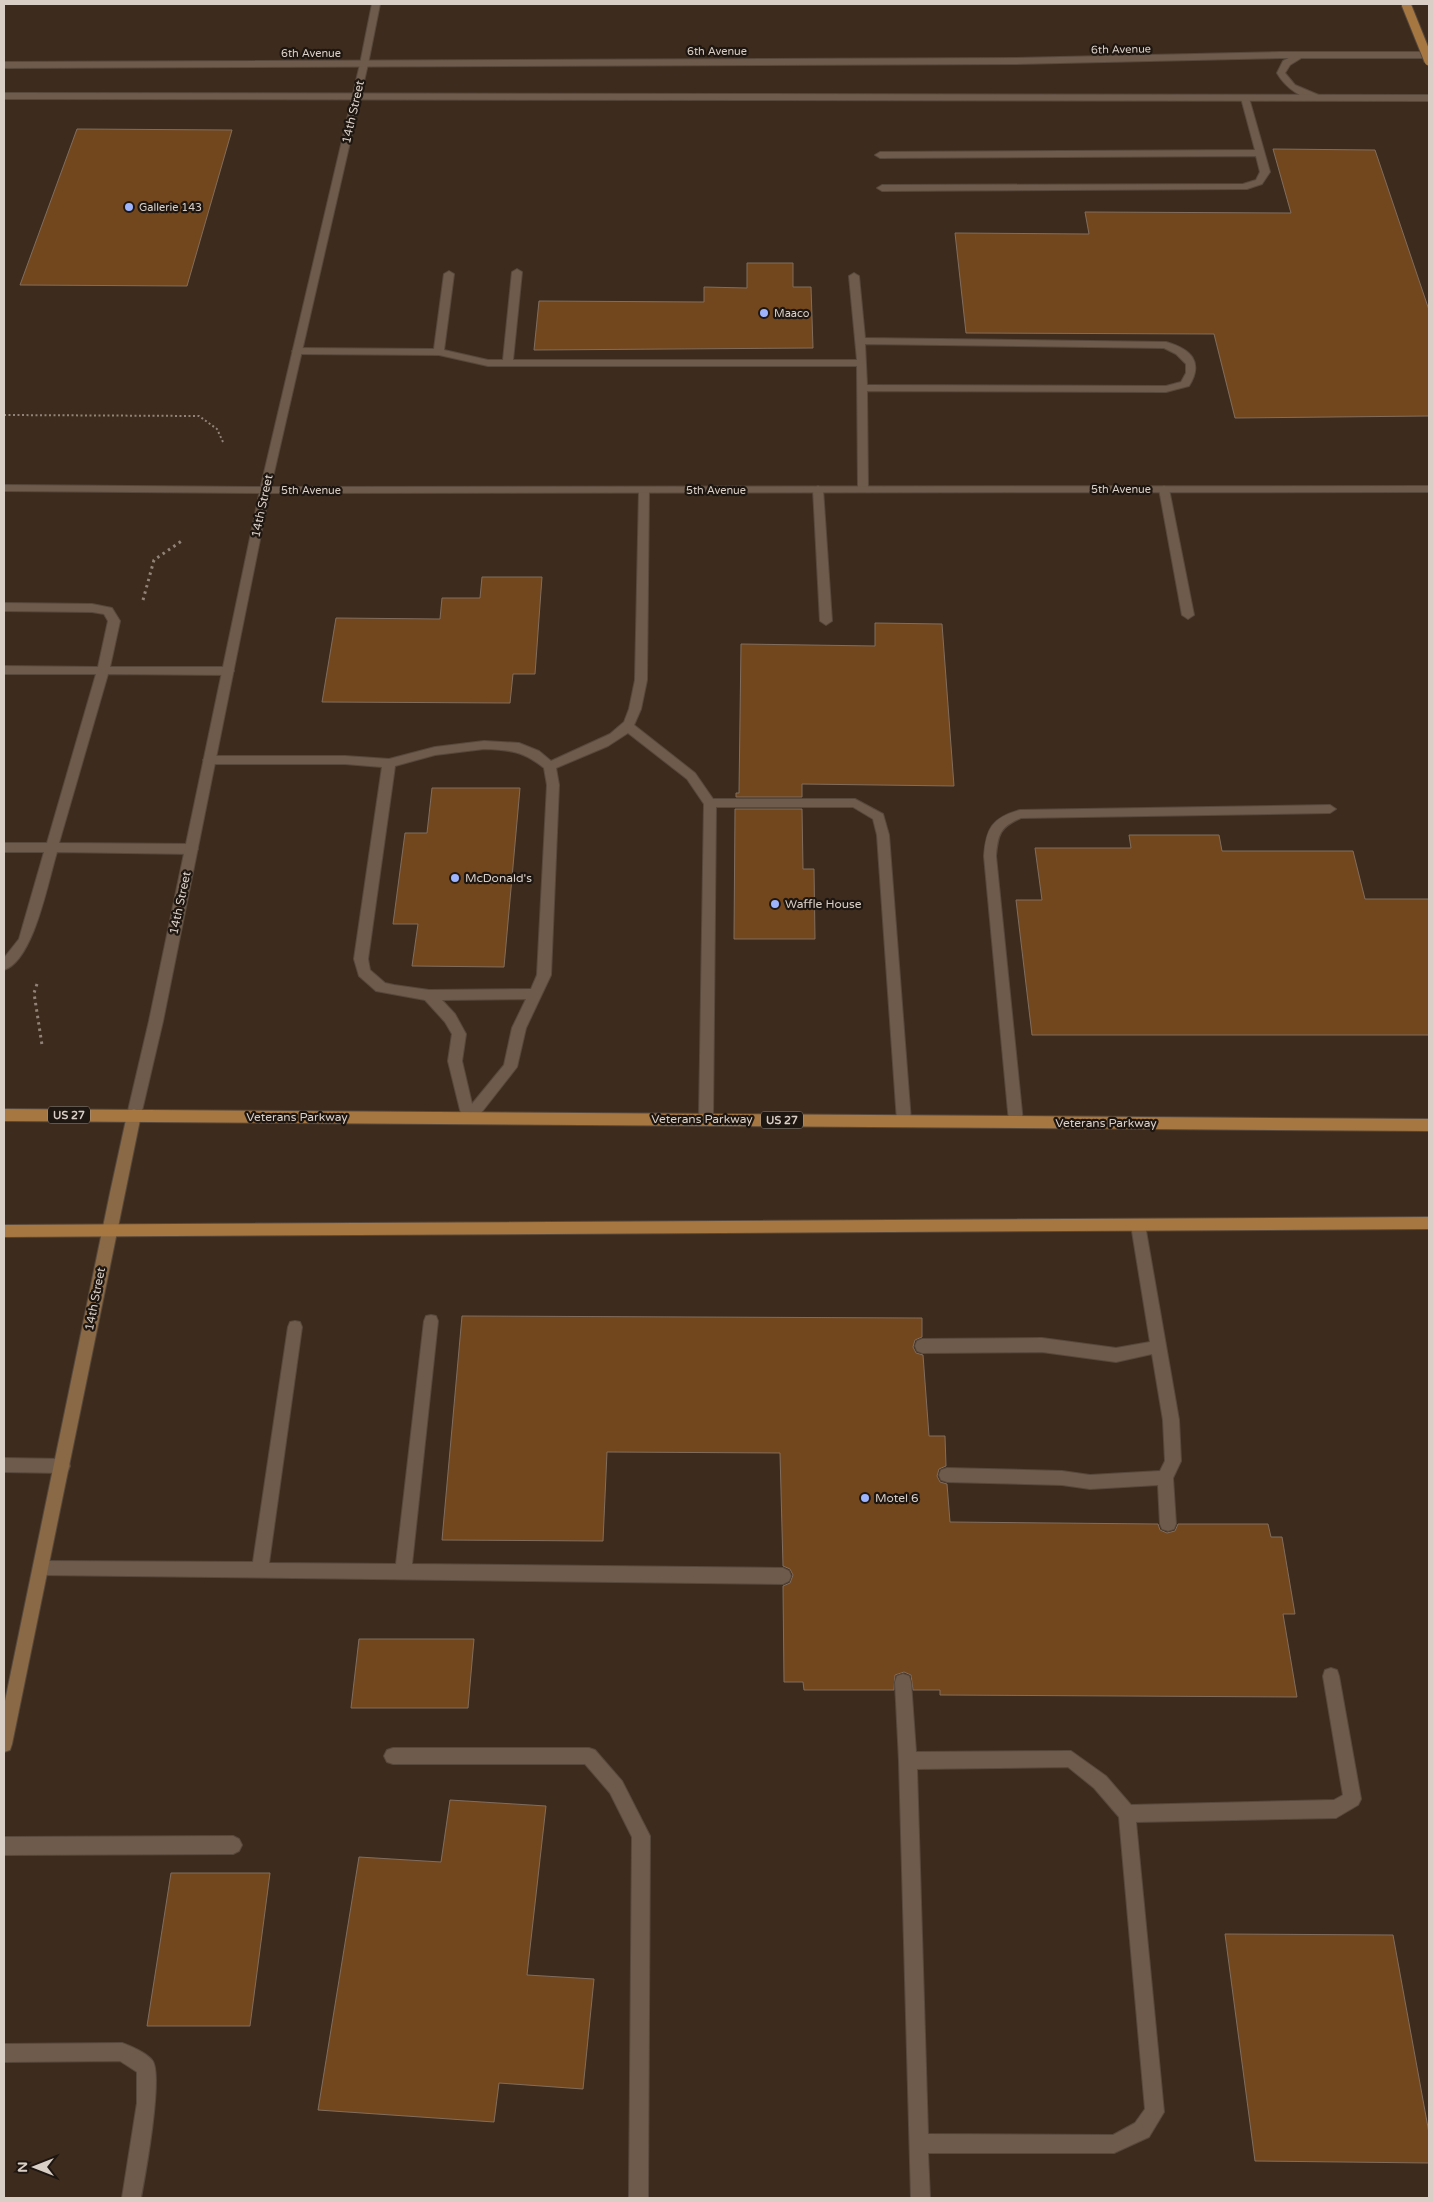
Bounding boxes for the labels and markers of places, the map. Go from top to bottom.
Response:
marker: Gallerie 143 [123,201,135,213]
place label: Gallerie 143 [139,201,202,214]
marker: Maaco [758,307,770,319]
place label: Maaco [774,307,810,320]
place label: McDonald's [465,871,532,885]
marker: McDonald's [449,872,461,884]
place label: Waffle House [785,897,862,911]
marker: Waffle House [769,898,781,910]
place label: Motel 6 [875,1491,919,1505]
marker: Motel 6 [859,1492,871,1504]

